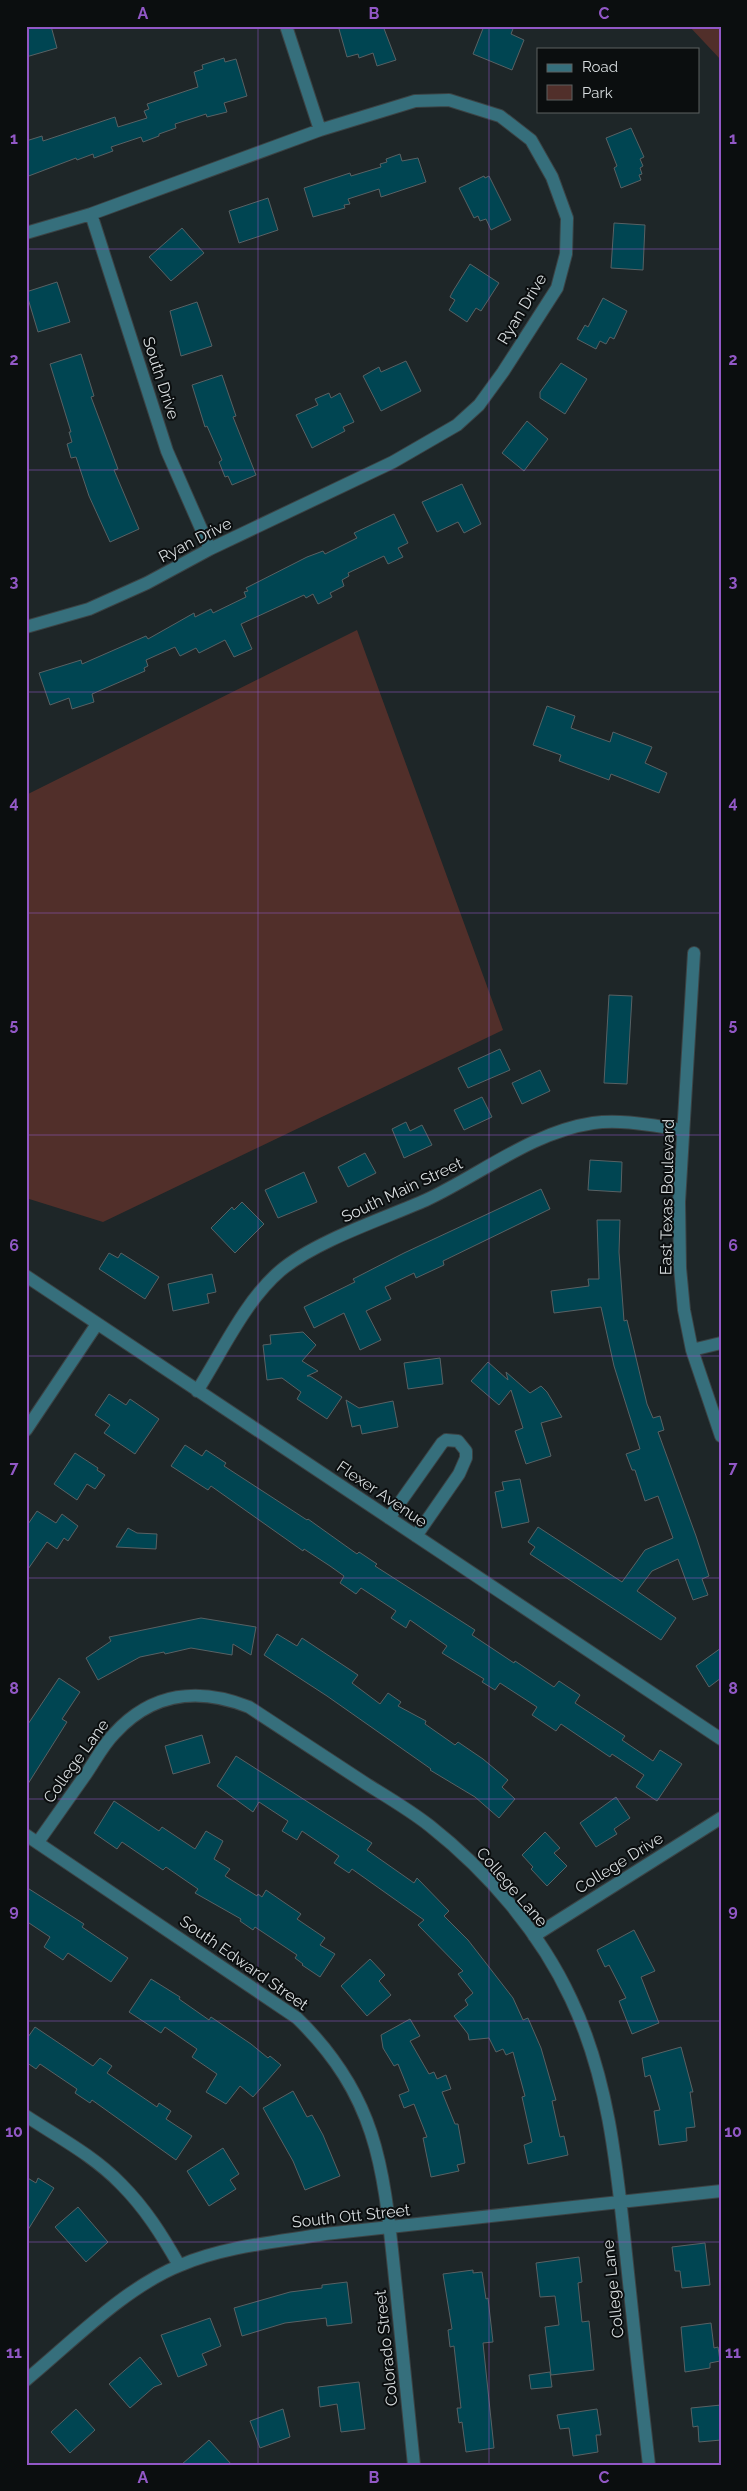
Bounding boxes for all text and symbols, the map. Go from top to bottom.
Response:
text: A [138,4,149,23]
text: B [369,4,380,23]
text: C [599,4,610,23]
legend [537,48,700,112]
text: Road [582,58,618,76]
text: Park [582,84,613,102]
text: 1 [10,129,18,148]
text: 1 [729,129,737,148]
street label: Ryan Drive [493,270,551,348]
street label: South Drive [139,334,183,422]
text: 2 [9,350,19,369]
text: 2 [728,350,738,369]
street label: Ryan Drive [155,514,235,566]
text: 3 [10,572,19,591]
text: 3 [729,572,738,591]
text: 4 [9,793,19,812]
text: 4 [728,793,738,812]
text: 5 [10,1015,19,1034]
text: 5 [729,1015,738,1034]
street label: East Texas Boulevard [656,1119,678,1275]
street label: South Main Street [338,1153,466,1226]
text: 6 [9,1236,19,1255]
text: 6 [728,1236,738,1255]
street label: Flexer Avenue [333,1457,431,1531]
text: 7 [10,1458,19,1477]
text: 7 [729,1458,738,1477]
text: 8 [9,1679,19,1698]
text: 8 [728,1679,738,1698]
street label: College Lane [39,1715,113,1807]
street label: College Drive [572,1828,666,1898]
street label: College Lane [472,1844,552,1930]
text: 9 [9,1901,19,1920]
text: 9 [728,1901,738,1920]
street label: South Edward Street [176,1912,312,2015]
text: 10 [5,2122,23,2141]
text: 10 [724,2122,742,2141]
street label: South Ott Street [291,2200,412,2232]
street label: College Lane [598,2239,628,2339]
street label: Colorado Street [370,2288,402,2407]
text: 11 [6,2343,22,2362]
text: 11 [725,2343,741,2362]
text: A [138,2468,149,2487]
text: B [369,2468,380,2487]
text: C [599,2468,610,2487]

